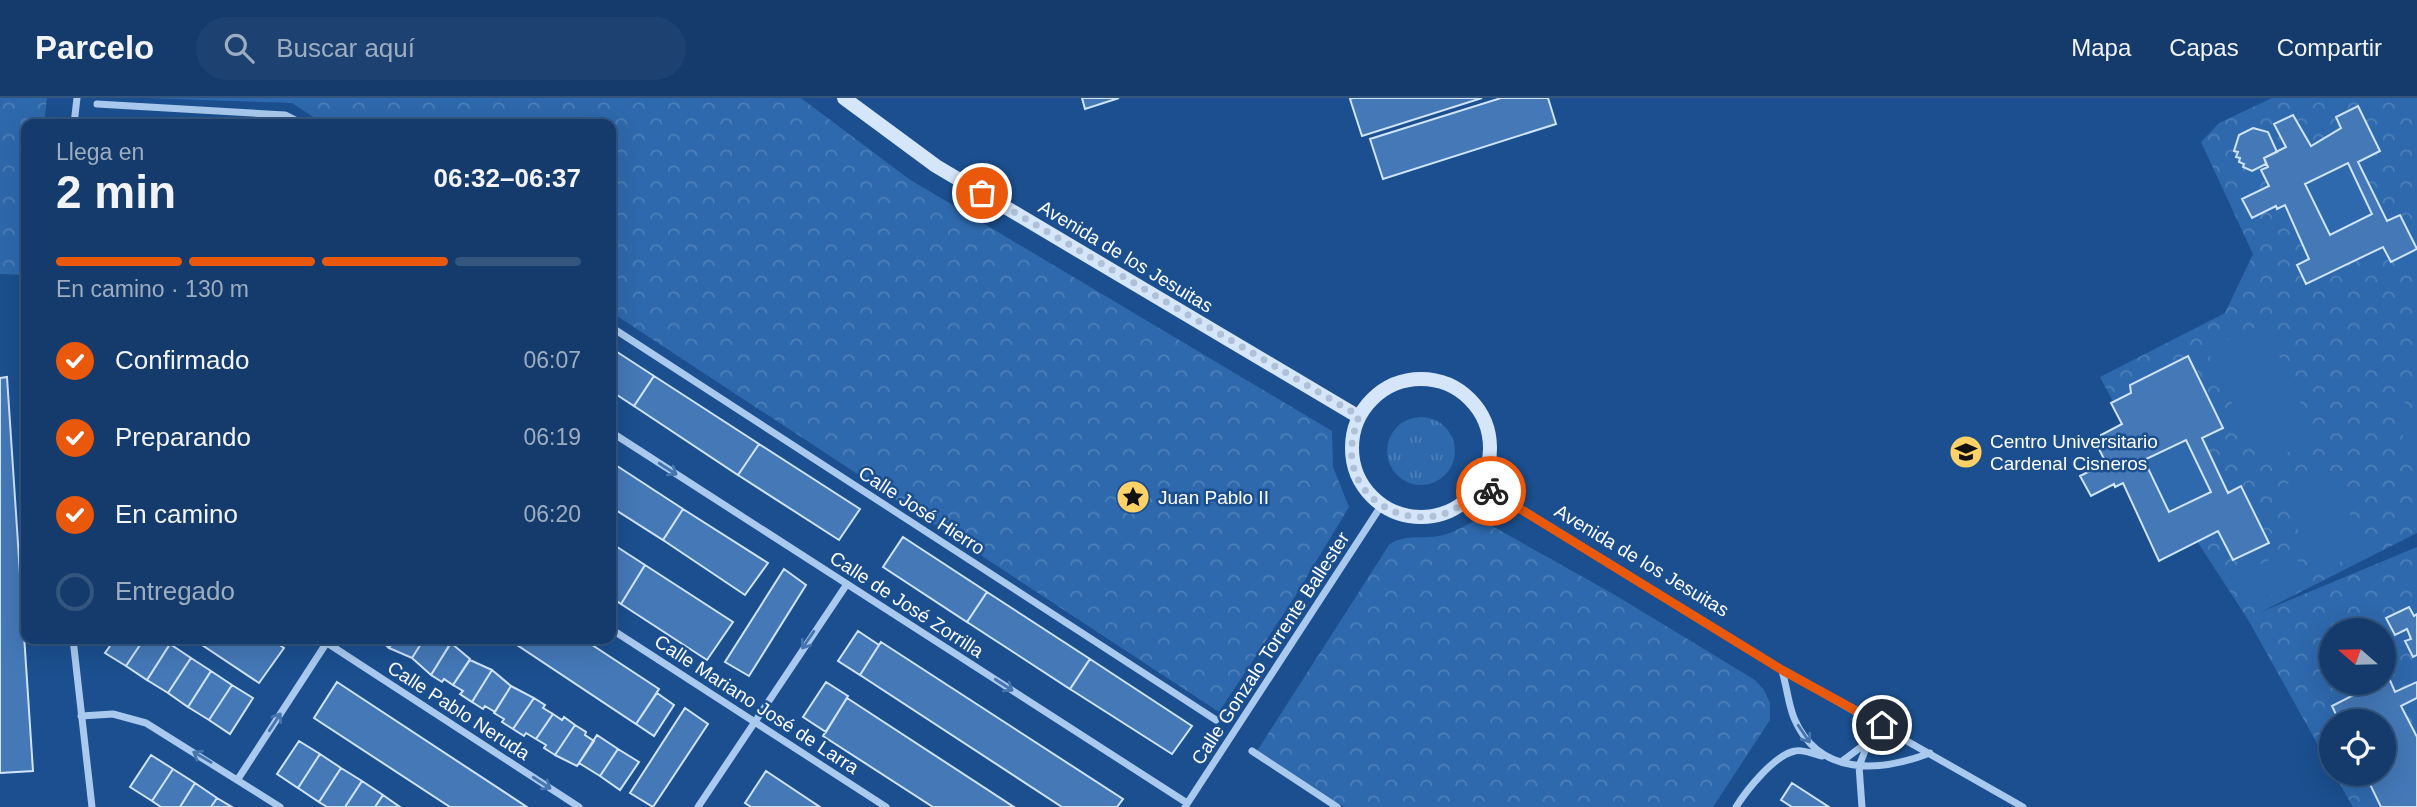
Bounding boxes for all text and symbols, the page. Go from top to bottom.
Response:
search box [196,17,686,80]
text: Parcelo [35,29,154,66]
icon: search [220,29,258,67]
text: Buscar aquí [276,33,415,63]
text: Mapa [2071,34,2131,61]
text: Capas [2169,34,2239,61]
text: Compartir [2277,34,2382,61]
text: Llega en [56,139,144,165]
text: 06:32–06:37 [434,163,581,193]
pin [952,163,1012,223]
text: 2 min [56,166,176,218]
icon: bag [963,174,1001,212]
street label: Avenida de los Jesuitas [1035,196,1217,317]
text: En camino · 130 m [56,276,249,302]
icon: check [56,342,94,380]
text: Confirmado [115,345,249,375]
text: 06:07 [523,347,581,373]
icon: check [56,419,94,457]
text: Preparando [115,422,251,452]
text: 06:19 [523,424,581,450]
place label: Centro Universitario Cardenal Cisneros [1990,431,2158,474]
school or university icon: Centro Universitario Cardenal Cisneros [1947,433,1985,471]
courier [1456,456,1526,526]
one-way arrow [658,462,677,476]
street label: Calle José Hierro [855,462,989,559]
icon: bike [1472,472,1510,510]
place icon: Juan Pablo II [1114,478,1152,516]
place label: Juan Pablo II [1158,487,1269,508]
icon: check [56,496,94,534]
text: En camino [115,499,238,529]
street label: Avenida de los Jesuitas [1551,500,1733,621]
text: 06:20 [523,501,581,527]
street label: Calle Gonzalo Torrente Ballester [1187,527,1354,769]
street label: Calle de José Zorrilla [826,547,988,662]
text: Entregado [115,576,235,606]
north arrow [2319,618,2396,695]
map controls [2319,618,2396,786]
one-way arrow [801,630,815,650]
street label: Calle Mariano José de Larra [651,631,863,778]
street label: Calle Pablo Neruda [384,657,534,764]
one-way arrow [993,678,1013,692]
pin [1852,695,1912,755]
icon: home [1863,706,1901,744]
button: locate [2319,709,2396,786]
one-way arrow [268,713,282,732]
one-way arrow [1797,724,1811,743]
one-way arrow [193,750,213,764]
one-way arrow [532,776,551,790]

